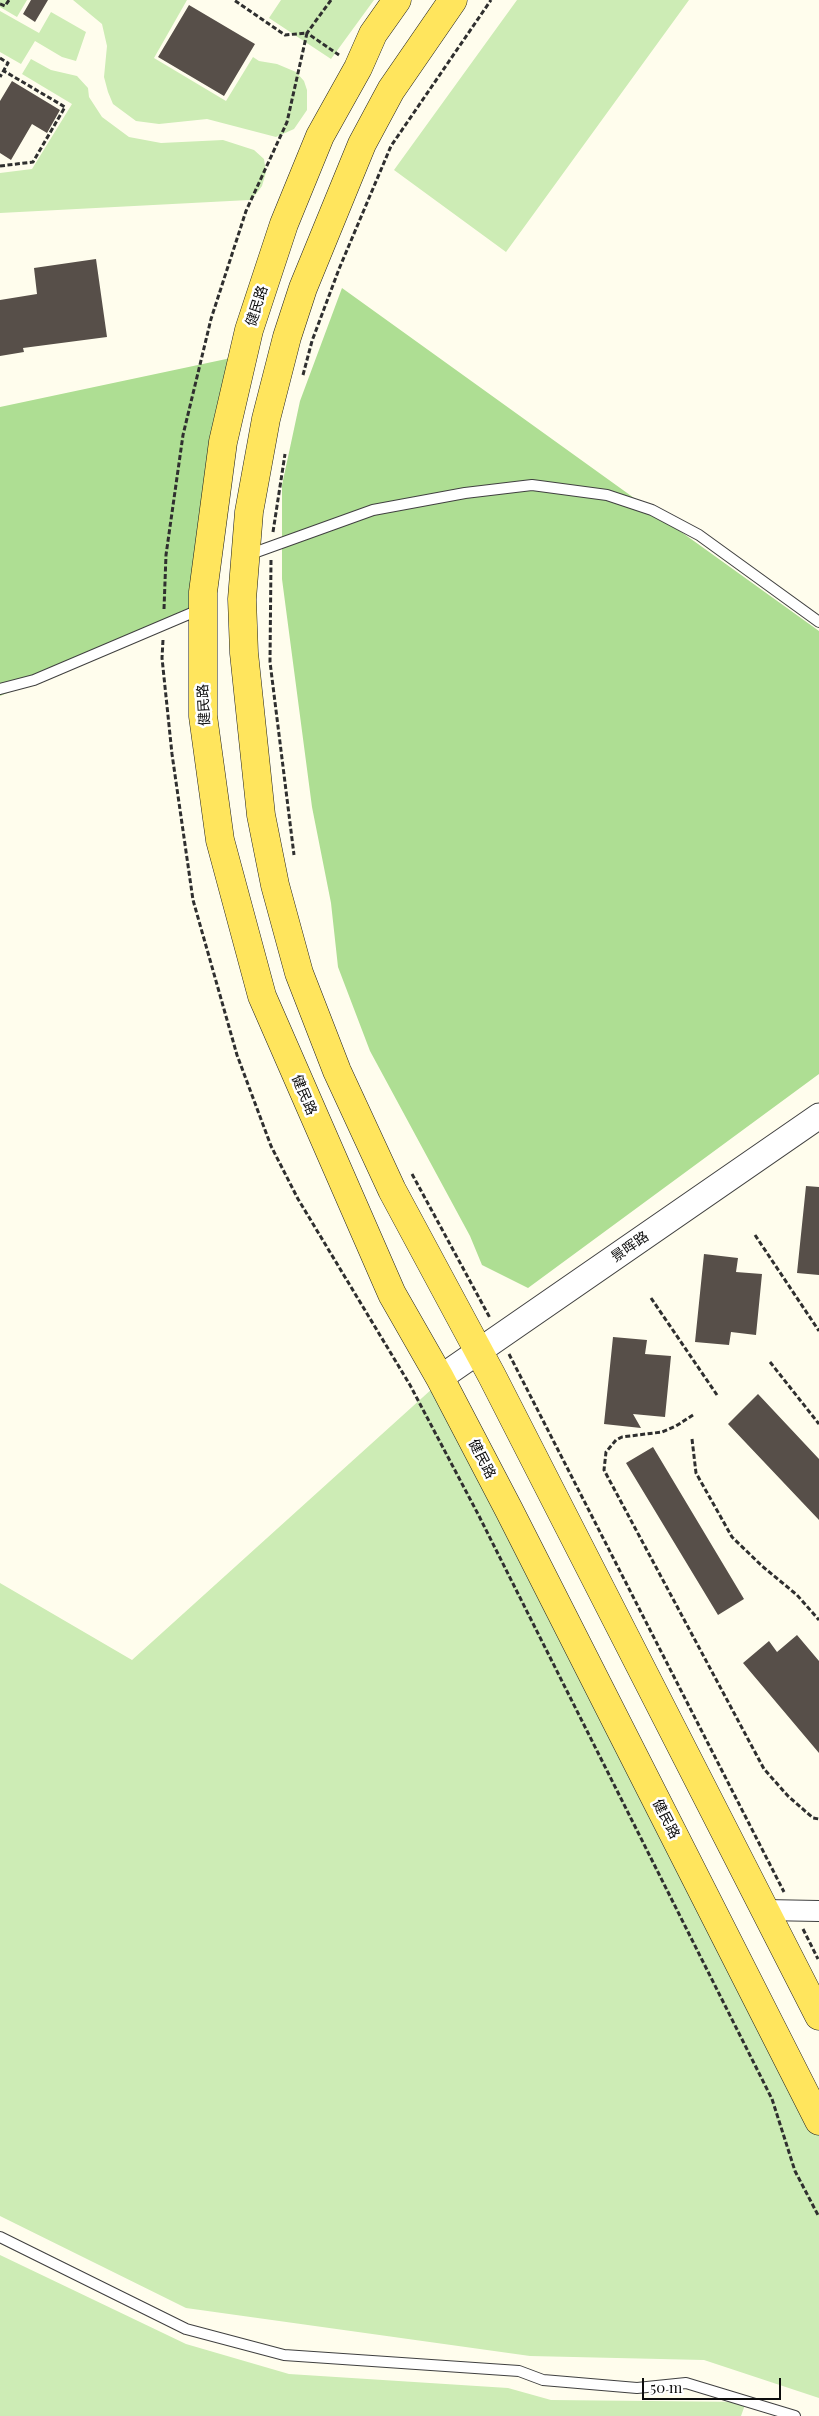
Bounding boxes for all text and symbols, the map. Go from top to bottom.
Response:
street label: 健民路 [243,283,271,329]
street label: 健民路 [195,684,213,726]
street label: 健民路 [288,1072,320,1118]
street label: 景晖路 [608,1228,652,1266]
street label: 健民路 [465,1436,499,1482]
street label: 健民路 [649,1796,683,1842]
scale bar [644,2368,783,2400]
text: 50 m [650,2377,682,2397]

